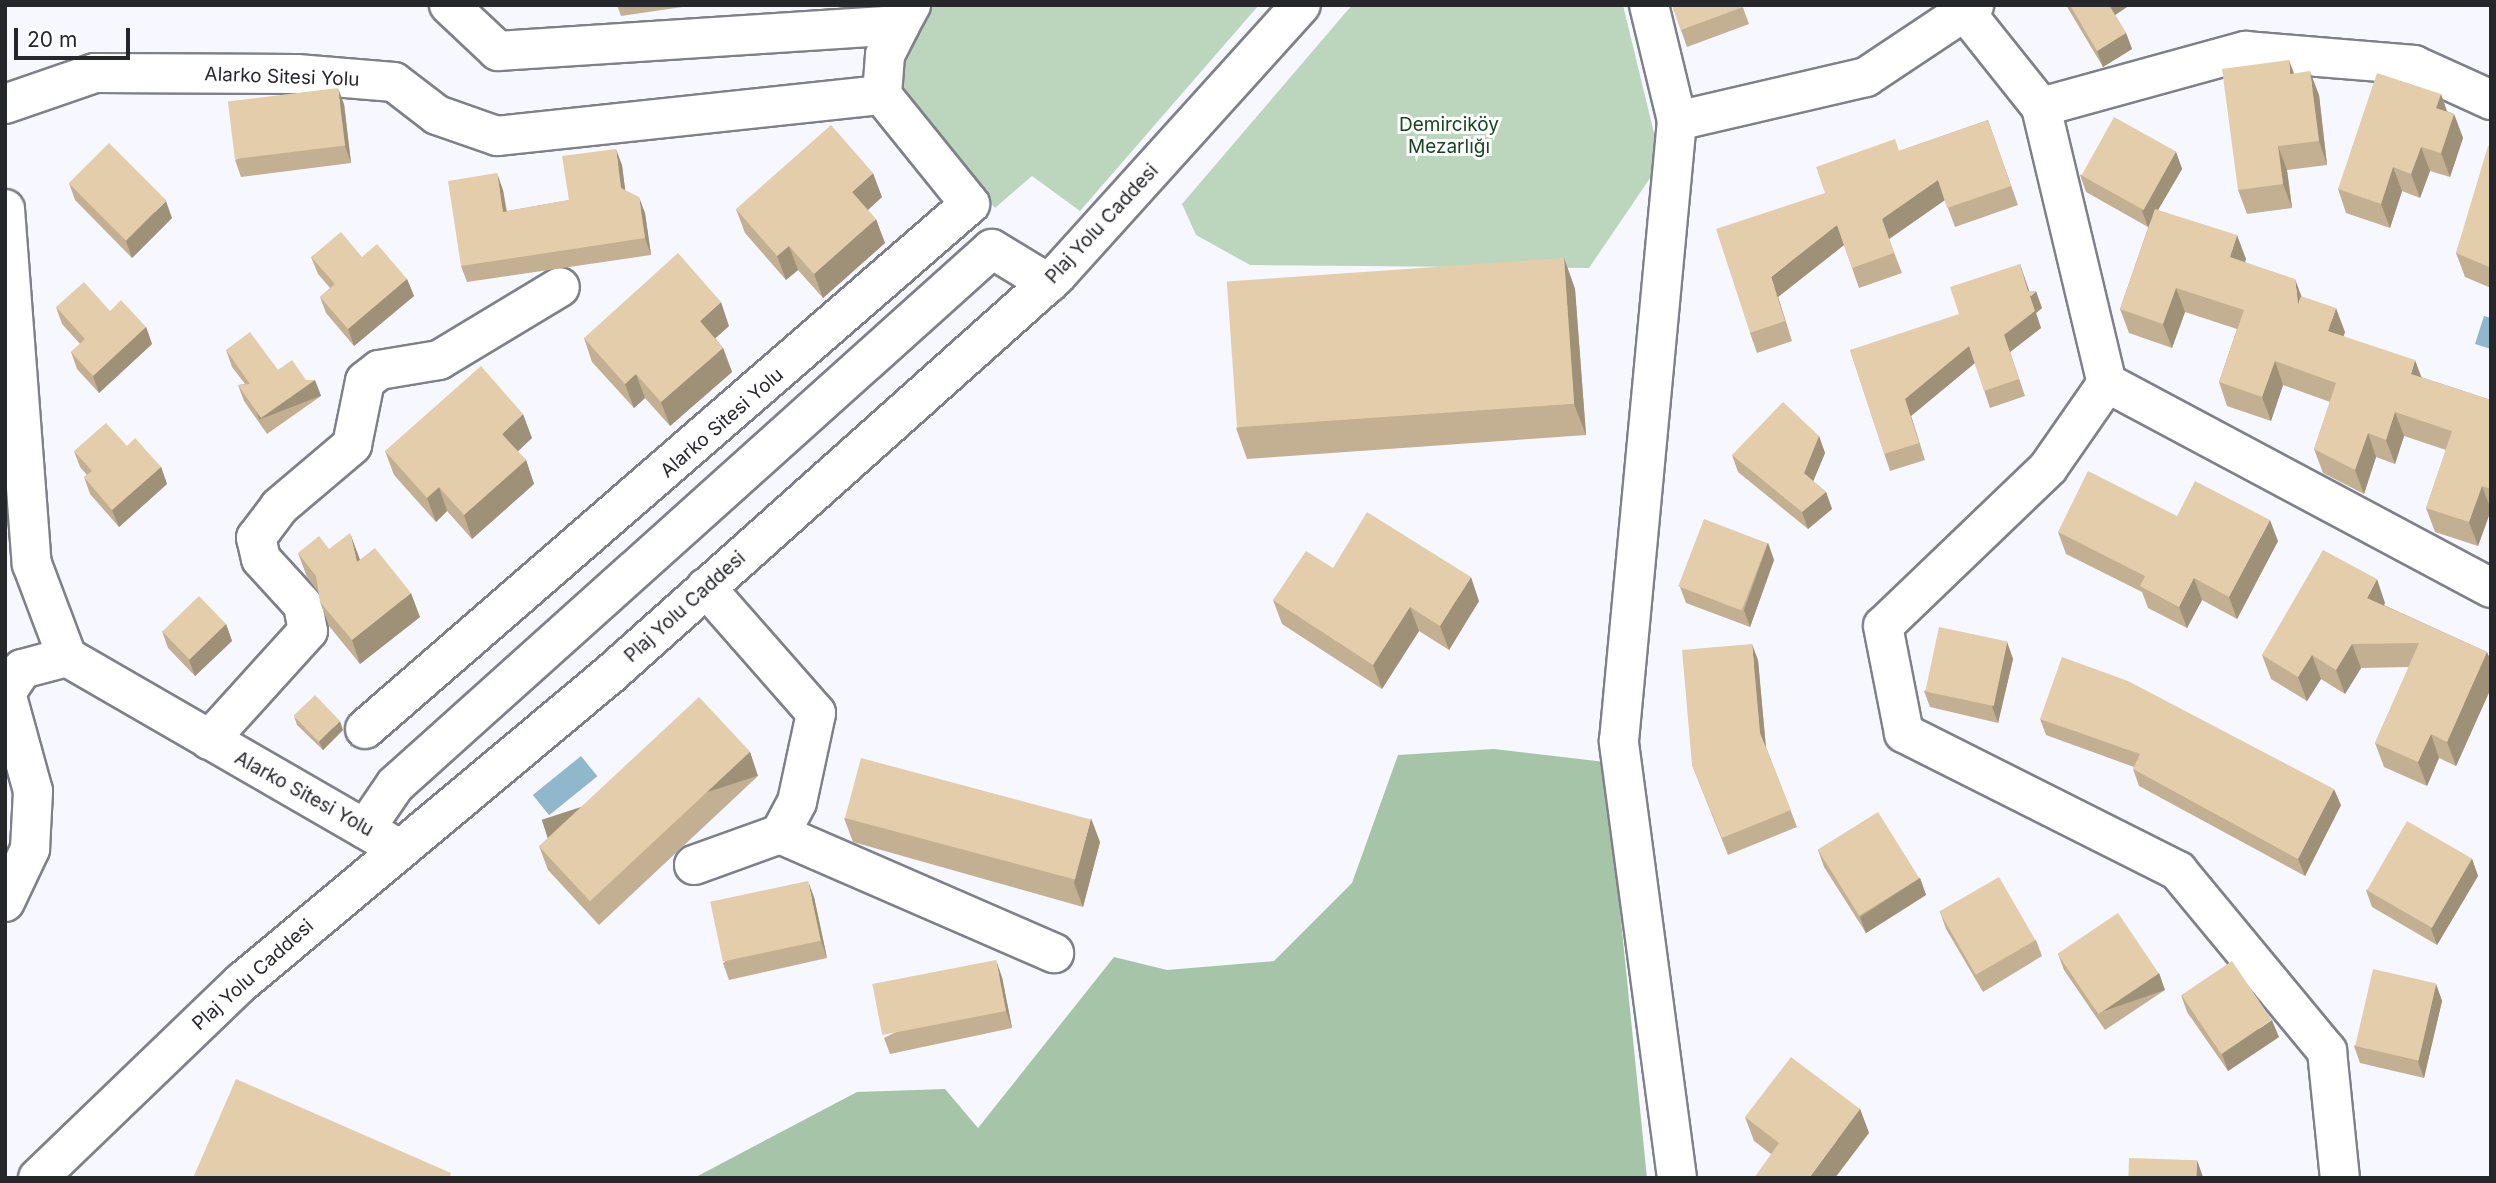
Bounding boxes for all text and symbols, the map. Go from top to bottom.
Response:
scale bar [18,14,133,58]
text: 20 m [27,27,77,52]
street label: Alarko Sitesi Yolu [204,63,360,91]
park label: Demirciköy Mezarlığı [1399,114,1499,158]
street label: Plaj Yolu Caddesi [1041,160,1163,288]
street label: Alarko Sitesi Yolu [656,364,788,482]
street label: Plaj Yolu Caddesi [620,547,750,667]
street label: Alarko Sitesi Yolu [231,746,377,842]
street label: Plaj Yolu Caddesi [188,915,318,1035]

